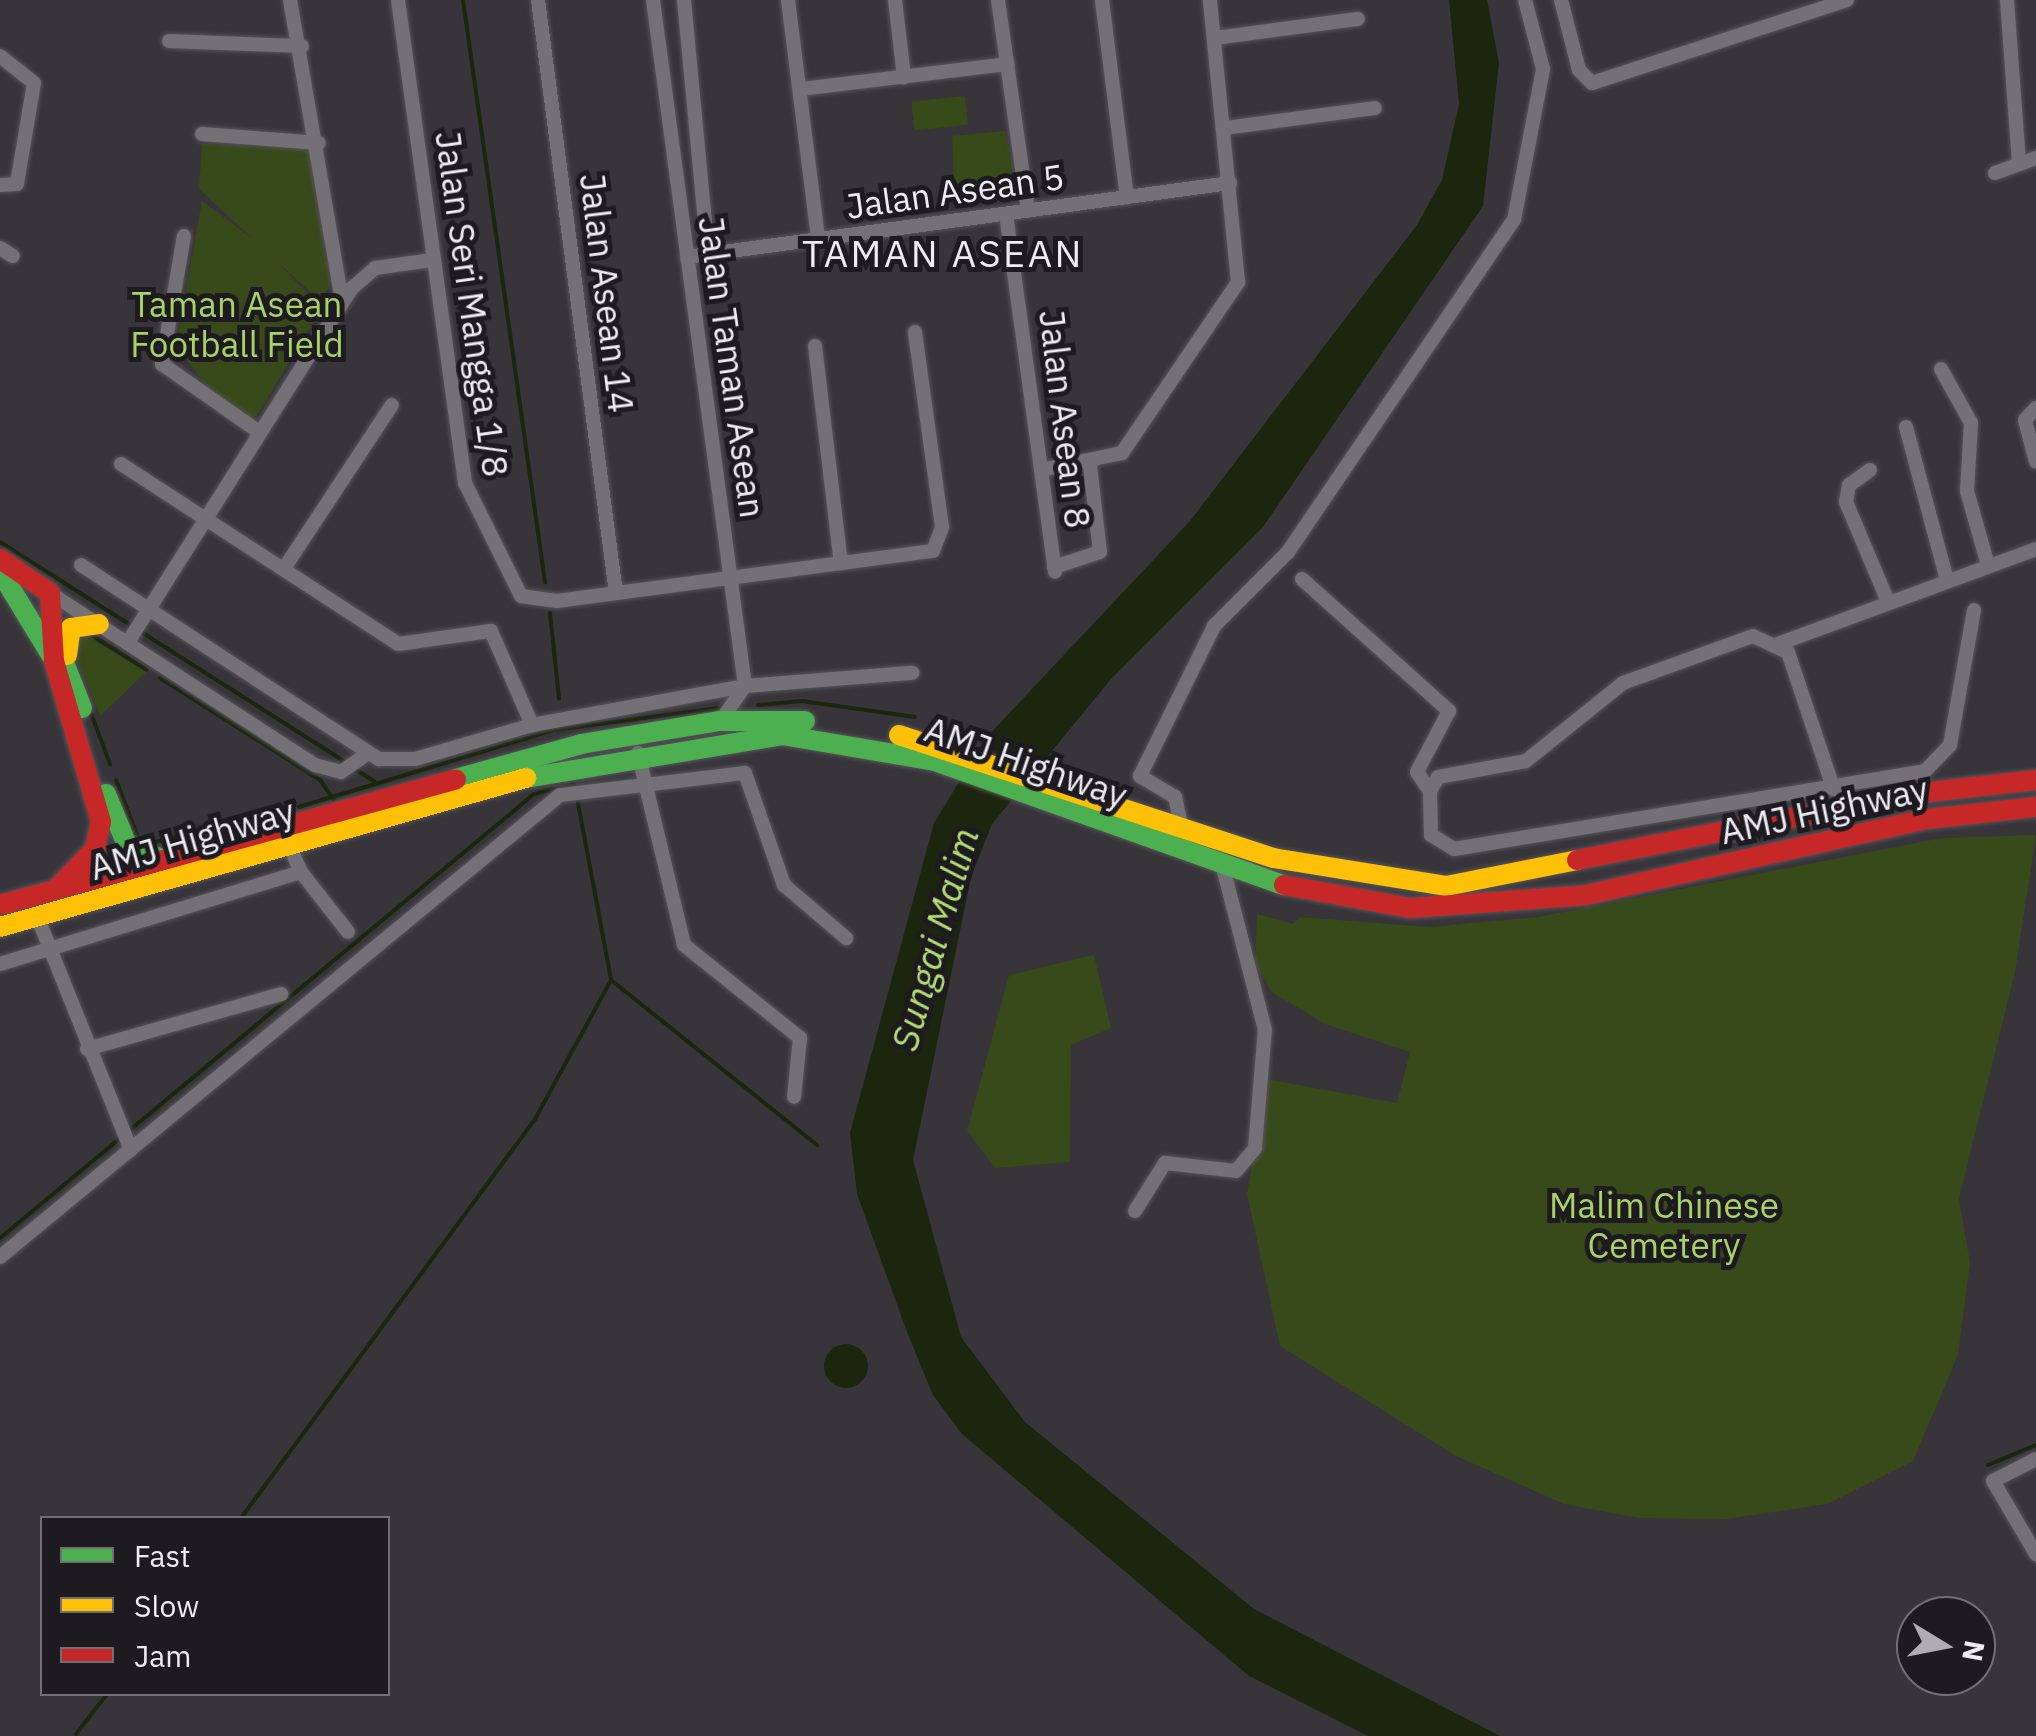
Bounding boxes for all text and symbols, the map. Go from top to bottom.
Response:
street label: Jalan Seri Mangga 1/8 [427,128,517,480]
street label: Jalan Asean 5 [843,155,1067,227]
street label: Jalan Asean 14 [572,171,642,415]
street label: Jalan Taman Asean [690,214,774,520]
district label: TAMAN ASEAN [802,230,1084,276]
park label: Taman Asean Football Field [130,283,344,365]
street label: Jalan Asean 8 [1031,308,1099,530]
street label: AMJ Highway [919,708,1133,816]
street label: AMJ Highway [1716,768,1932,852]
street label: AMJ Highway [85,790,299,888]
water label: Sungai Malim [880,822,988,1056]
park label: Malim Chinese Cemetery [1549,1184,1779,1266]
legend [40,1516,390,1696]
text: Fast [134,1536,191,1575]
text: Slow [134,1586,199,1625]
north arrow [1896,1596,1996,1696]
text: Jam [134,1636,192,1675]
text: N [1954,1638,1994,1664]

